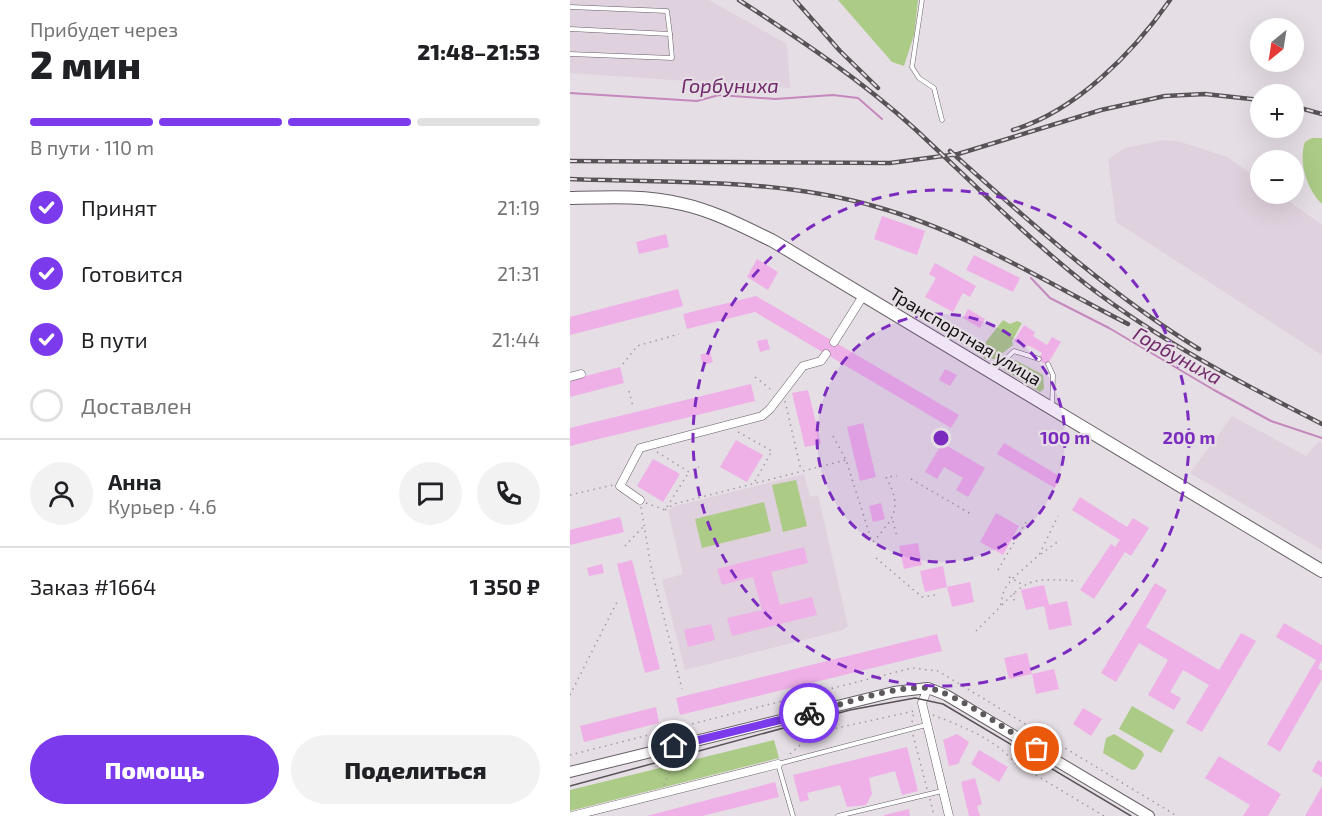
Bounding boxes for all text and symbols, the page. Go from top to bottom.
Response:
text: Прибудет через [30,17,178,41]
north arrow [1250,18,1304,72]
map controls [1250,18,1304,204]
text: 21:48–21:53 [417,38,540,64]
text: 2 мин [30,40,141,87]
water label: Горбуниха [681,73,779,97]
button: + [1250,84,1304,138]
text: В пути · 110 m [30,135,154,159]
button: − [1250,150,1304,204]
icon: check [30,191,63,224]
text: Принят [81,194,157,220]
text: 21:19 [497,195,540,219]
icon: check [30,257,63,290]
text: Готовится [81,260,183,286]
text: 21:31 [497,261,540,285]
street label: Транспортная улица [886,282,1046,390]
water label: Горбуниха [1130,321,1226,389]
icon: check [30,323,63,356]
text: В пути [81,326,148,352]
text: 21:44 [491,327,540,351]
text: Доставлен [81,392,192,418]
text: 100 m [1040,426,1090,448]
text: 200 m [1163,426,1215,448]
centre of rings [931,428,951,448]
button: person [30,462,93,525]
button: chat [399,462,462,525]
button: phone [477,462,540,525]
text: Анна [108,468,162,494]
text: Курьер · 4.6 [108,494,217,518]
text: Заказ #1664 [30,573,157,599]
text: 1 350 ₽ [469,573,540,599]
courier [779,683,839,743]
icon: bike [793,697,826,730]
pin [648,720,699,771]
pin [1011,723,1062,774]
icon: home [657,729,690,762]
icon: bag [1020,732,1053,765]
button: Помощь [30,735,279,804]
button: Поделиться [291,735,540,804]

